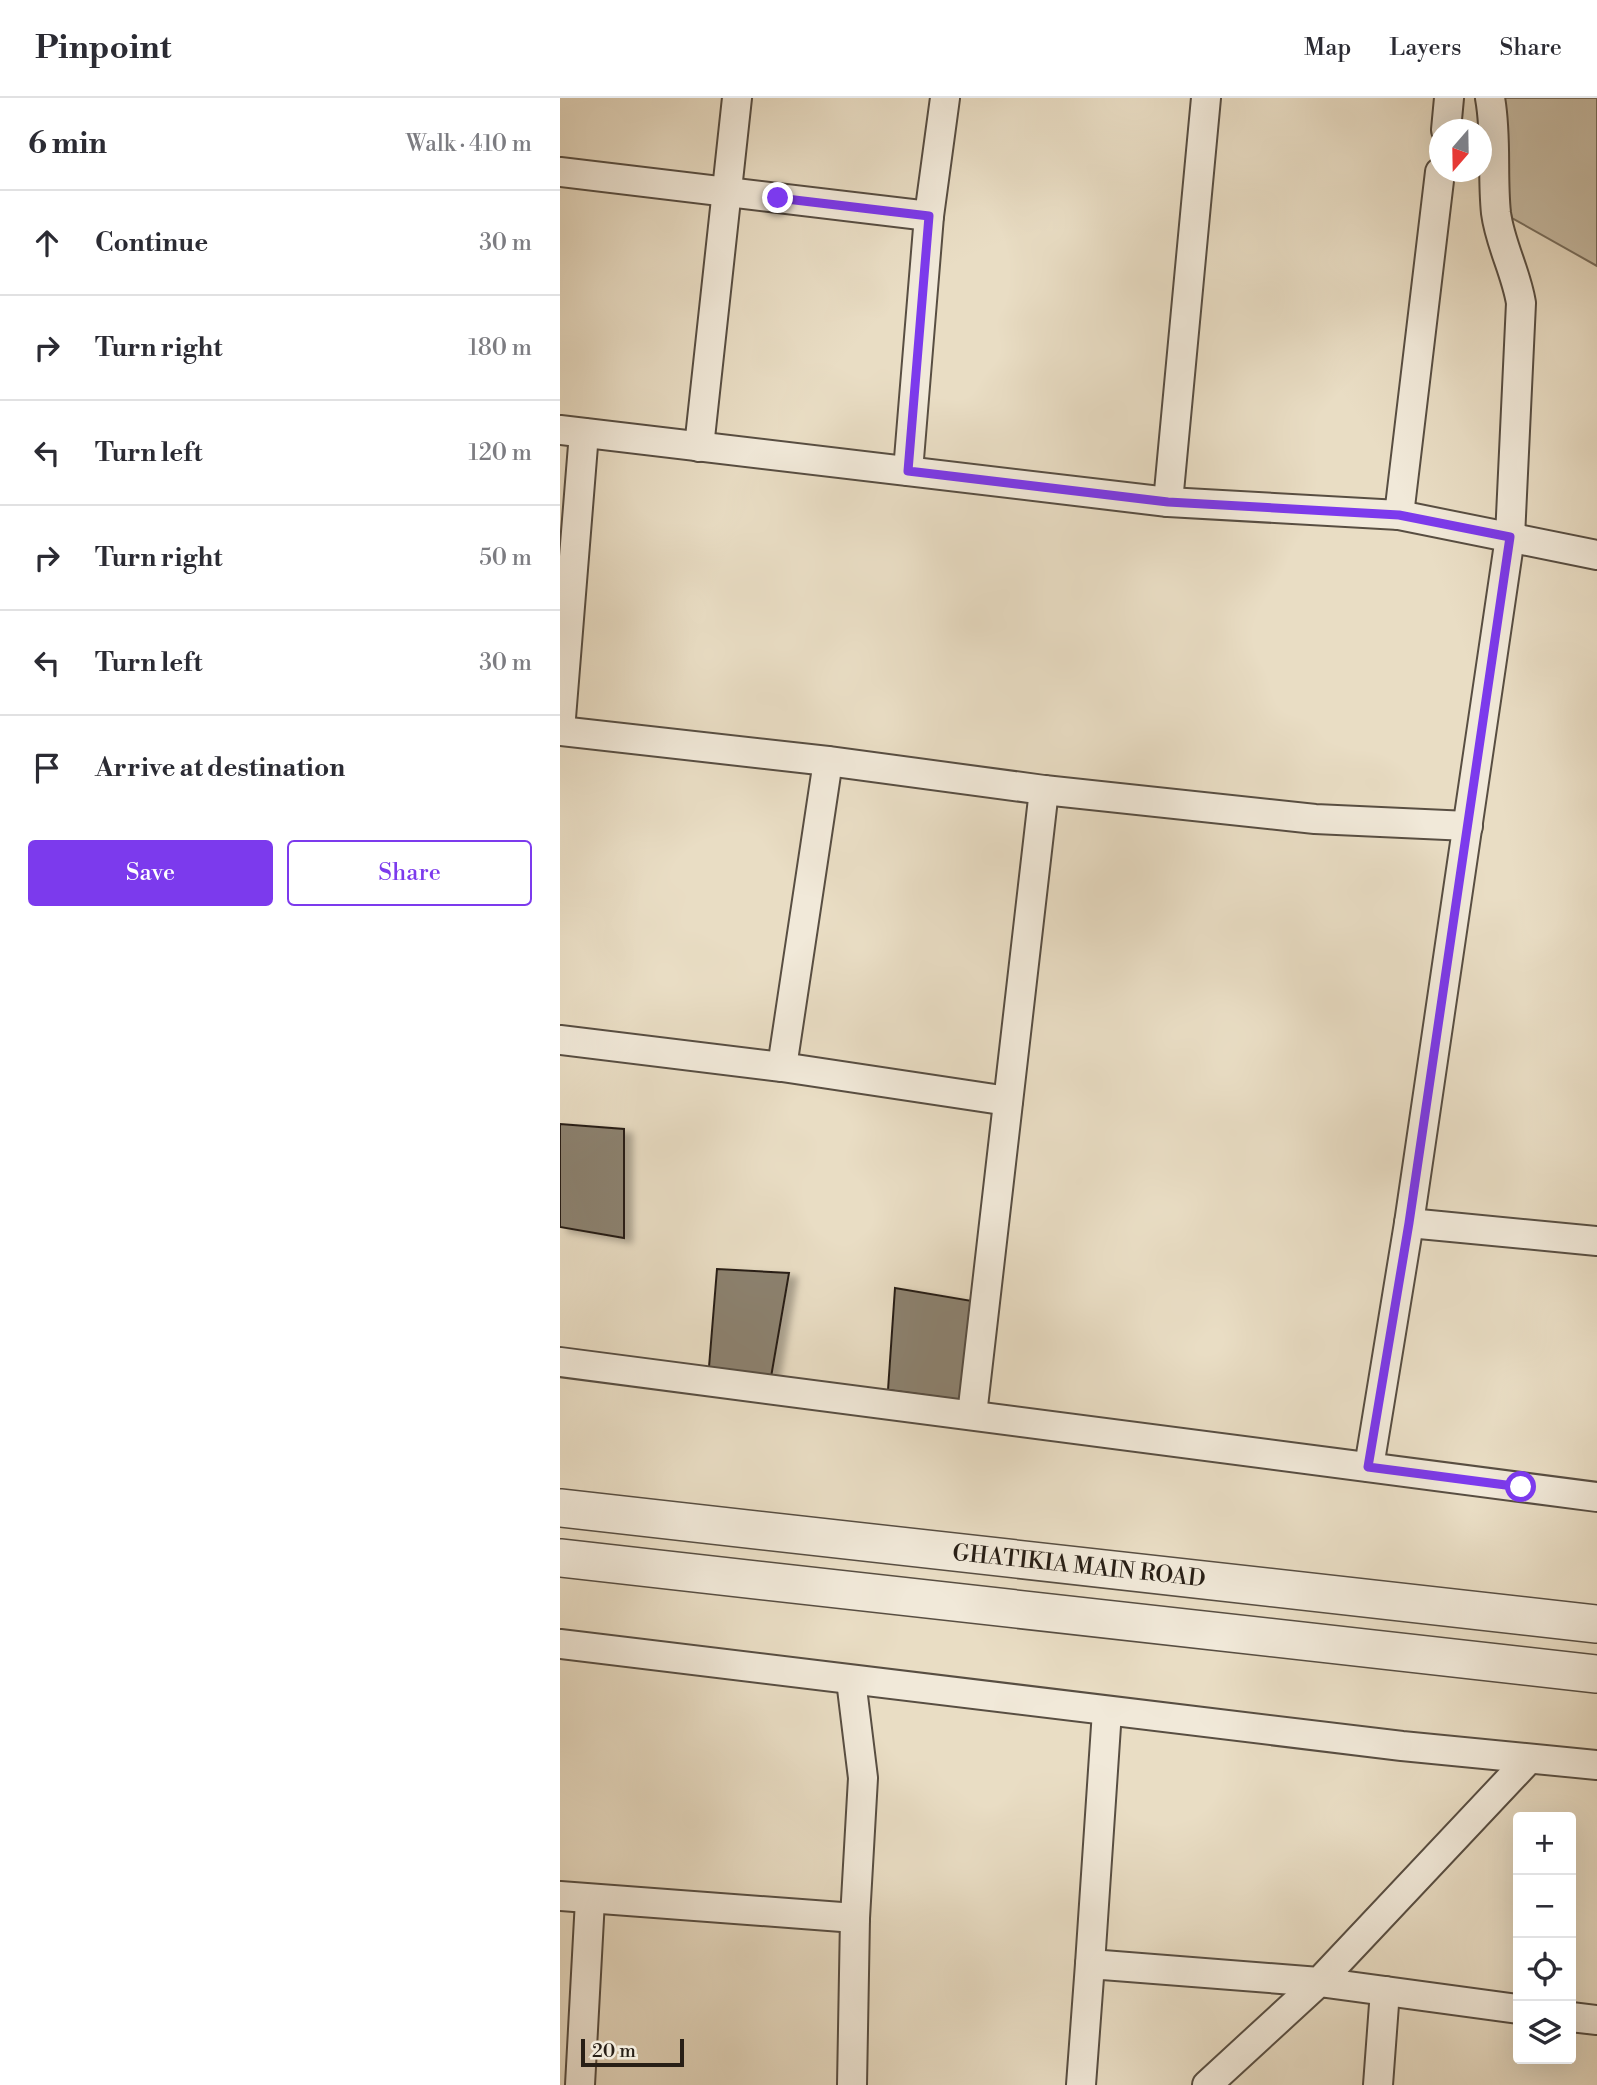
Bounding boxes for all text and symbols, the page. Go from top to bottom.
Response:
text: Pinpoint [35,28,172,69]
text: Map [1304,33,1351,63]
text: Layers [1389,33,1461,63]
text: Share [1499,33,1562,63]
north arrow [1429,119,1492,182]
text: 6 min [28,125,107,163]
text: Walk · 410 m [406,130,532,158]
route end [762,182,793,213]
icon: ahead [28,224,66,262]
text: Continue [95,227,208,259]
text: 30 m [479,229,532,257]
icon: right [28,329,66,367]
text: Turn right [95,332,223,364]
text: 180 m [468,334,532,362]
icon: left [28,434,66,472]
text: Turn left [95,437,203,469]
text: 120 m [468,439,532,467]
icon: right [28,539,66,577]
text: Turn right [95,542,223,574]
text: 50 m [479,544,532,572]
icon: left [28,644,66,682]
text: Turn left [95,647,203,679]
text: 30 m [479,649,532,677]
icon: arrive [28,749,66,787]
text: Arrive at destination [95,752,345,784]
button: Save [28,840,273,906]
button: Share [287,840,532,906]
route start [1505,1471,1536,1502]
street label: GHATIKIA MAIN ROAD [951,1539,1207,1593]
map controls [1513,1812,1576,2064]
button: + [1513,1812,1576,1875]
button: − [1513,1875,1576,1938]
button: locate [1513,1938,1576,2001]
button: layers [1513,2001,1576,2064]
scale bar [581,2036,684,2068]
text: 20 m [592,2039,636,2063]

